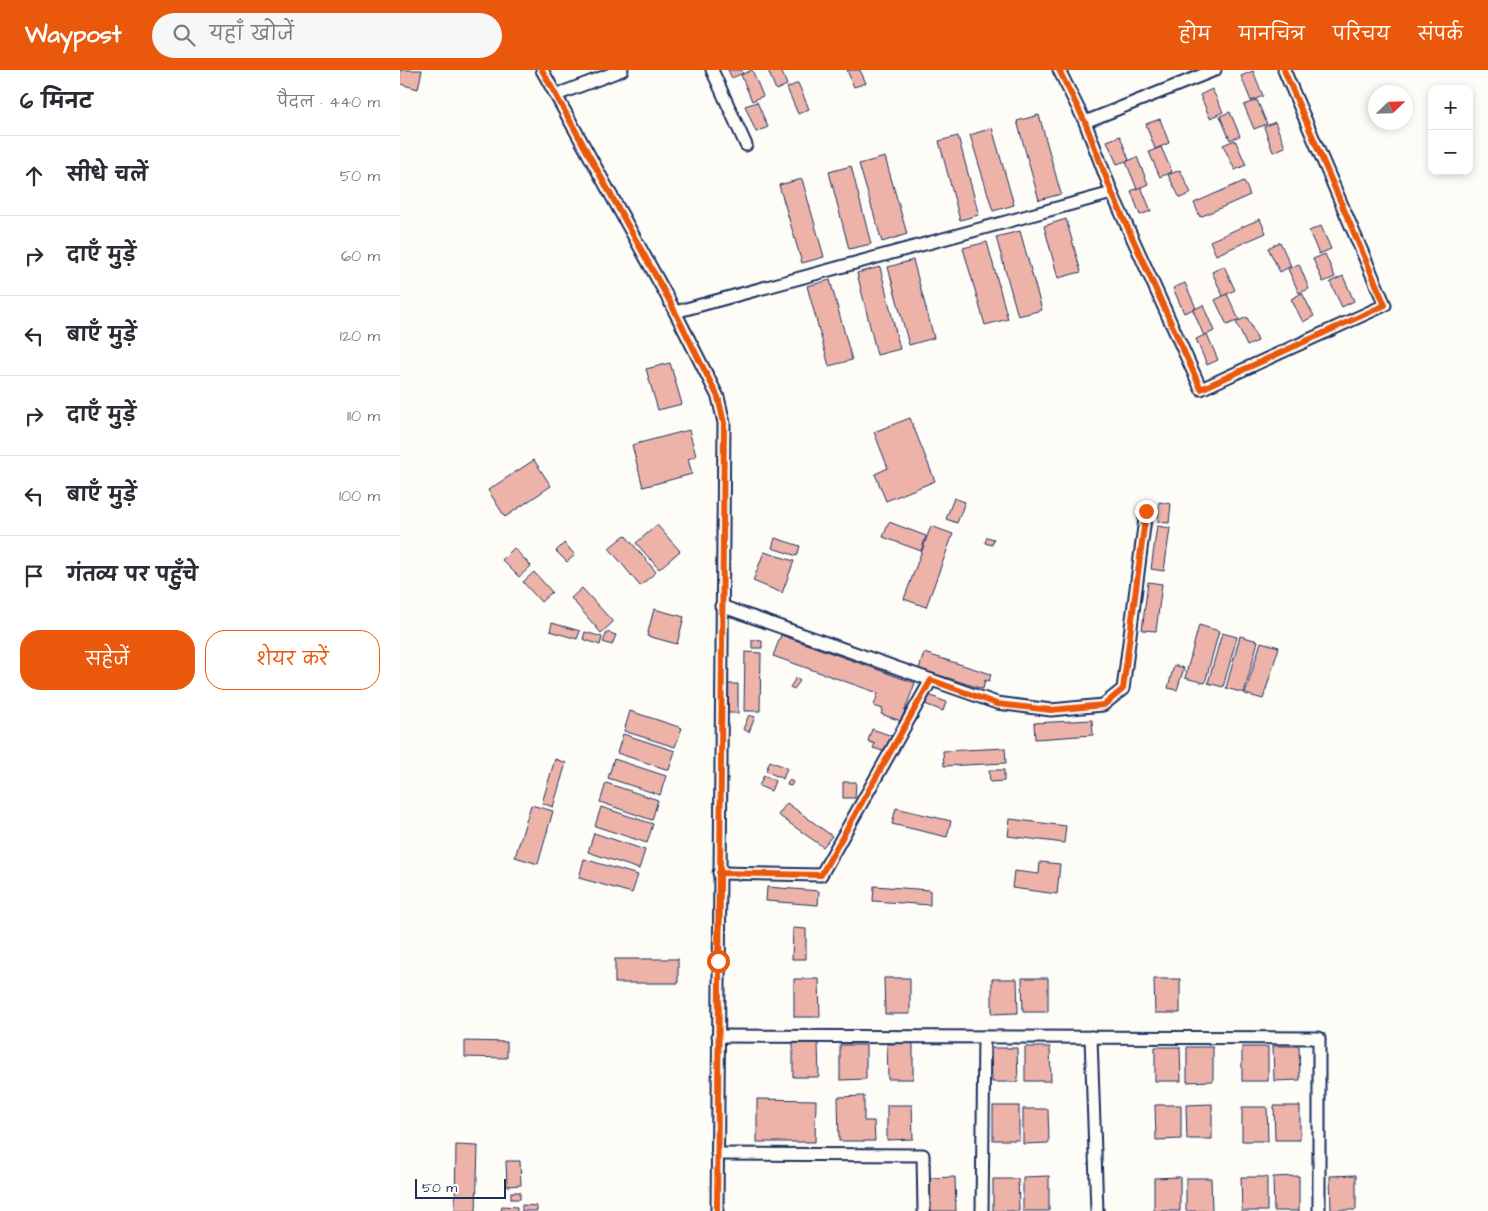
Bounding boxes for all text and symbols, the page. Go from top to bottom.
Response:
search box [152,13,502,58]
text: Waypost [25,18,122,52]
icon: search [170,21,198,49]
text: यहाँ खोजें [210,21,294,48]
text: होम [1179,22,1211,47]
text: मानचित्र [1239,22,1305,47]
text: परिचय [1333,22,1390,47]
text: संपर्क [1418,22,1463,47]
north arrow [1368,85,1413,130]
map controls [1428,85,1473,175]
button: + [1428,85,1473,130]
text: 6 मिनट [20,87,93,116]
text: पैदल · 440 m [277,91,380,113]
button: − [1428,130,1473,175]
icon: ahead [20,162,48,190]
text: सीधे चलें [67,162,148,189]
text: 50 m [340,165,380,187]
icon: right [20,242,48,270]
text: दाएँ मुड़ें [67,242,136,269]
text: 60 m [341,245,380,267]
icon: left [20,322,48,350]
text: बाएँ मुड़ें [67,322,136,349]
text: 120 m [340,325,380,347]
icon: right [20,402,48,430]
text: दाएँ मुड़ें [67,402,136,429]
text: 110 m [347,405,380,427]
icon: left [20,482,48,510]
text: बाएँ मुड़ें [67,482,136,509]
text: 100 m [339,485,380,507]
route end [1135,500,1158,523]
icon: arrive [20,562,48,590]
text: गंतव्य पर पहुँचे [67,562,198,589]
button: सहेजें [20,630,195,690]
button: शेयर करें [205,630,380,690]
route start [707,950,730,973]
scale bar [415,1176,506,1199]
text: 50 m [422,1178,457,1198]

